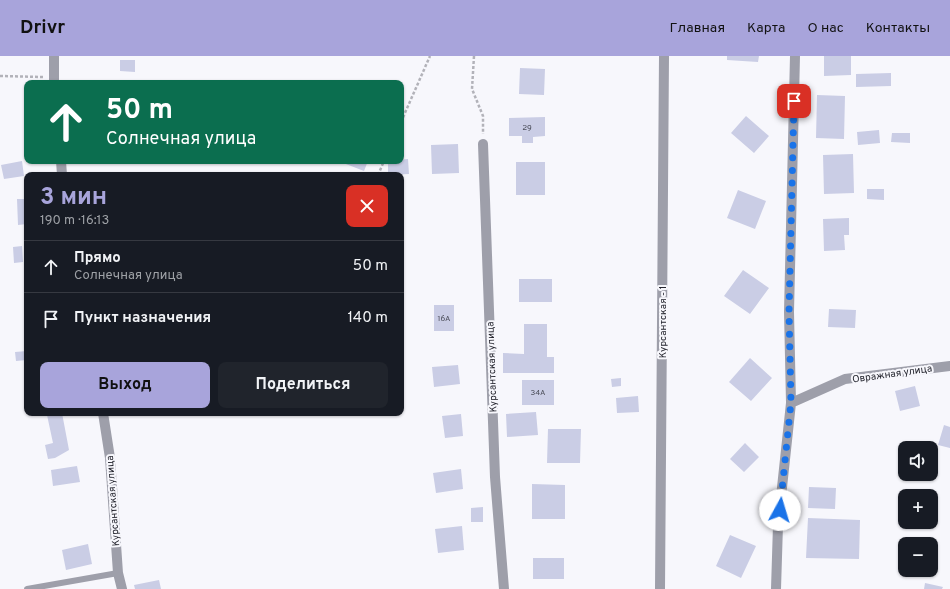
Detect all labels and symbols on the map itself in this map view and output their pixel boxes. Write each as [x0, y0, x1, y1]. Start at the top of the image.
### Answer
pin [777, 84, 811, 118]
house number: 29 [522, 123, 532, 133]
street label: Курсантская - 1 [657, 286, 670, 358]
house number: 16А [437, 314, 451, 324]
street label: Курсантская улица [484, 321, 501, 413]
street label: Овражная улица [851, 362, 933, 387]
house number: 34А [530, 388, 546, 398]
street label: Курсантская улица [104, 455, 123, 547]
position arrow [759, 489, 801, 531]

